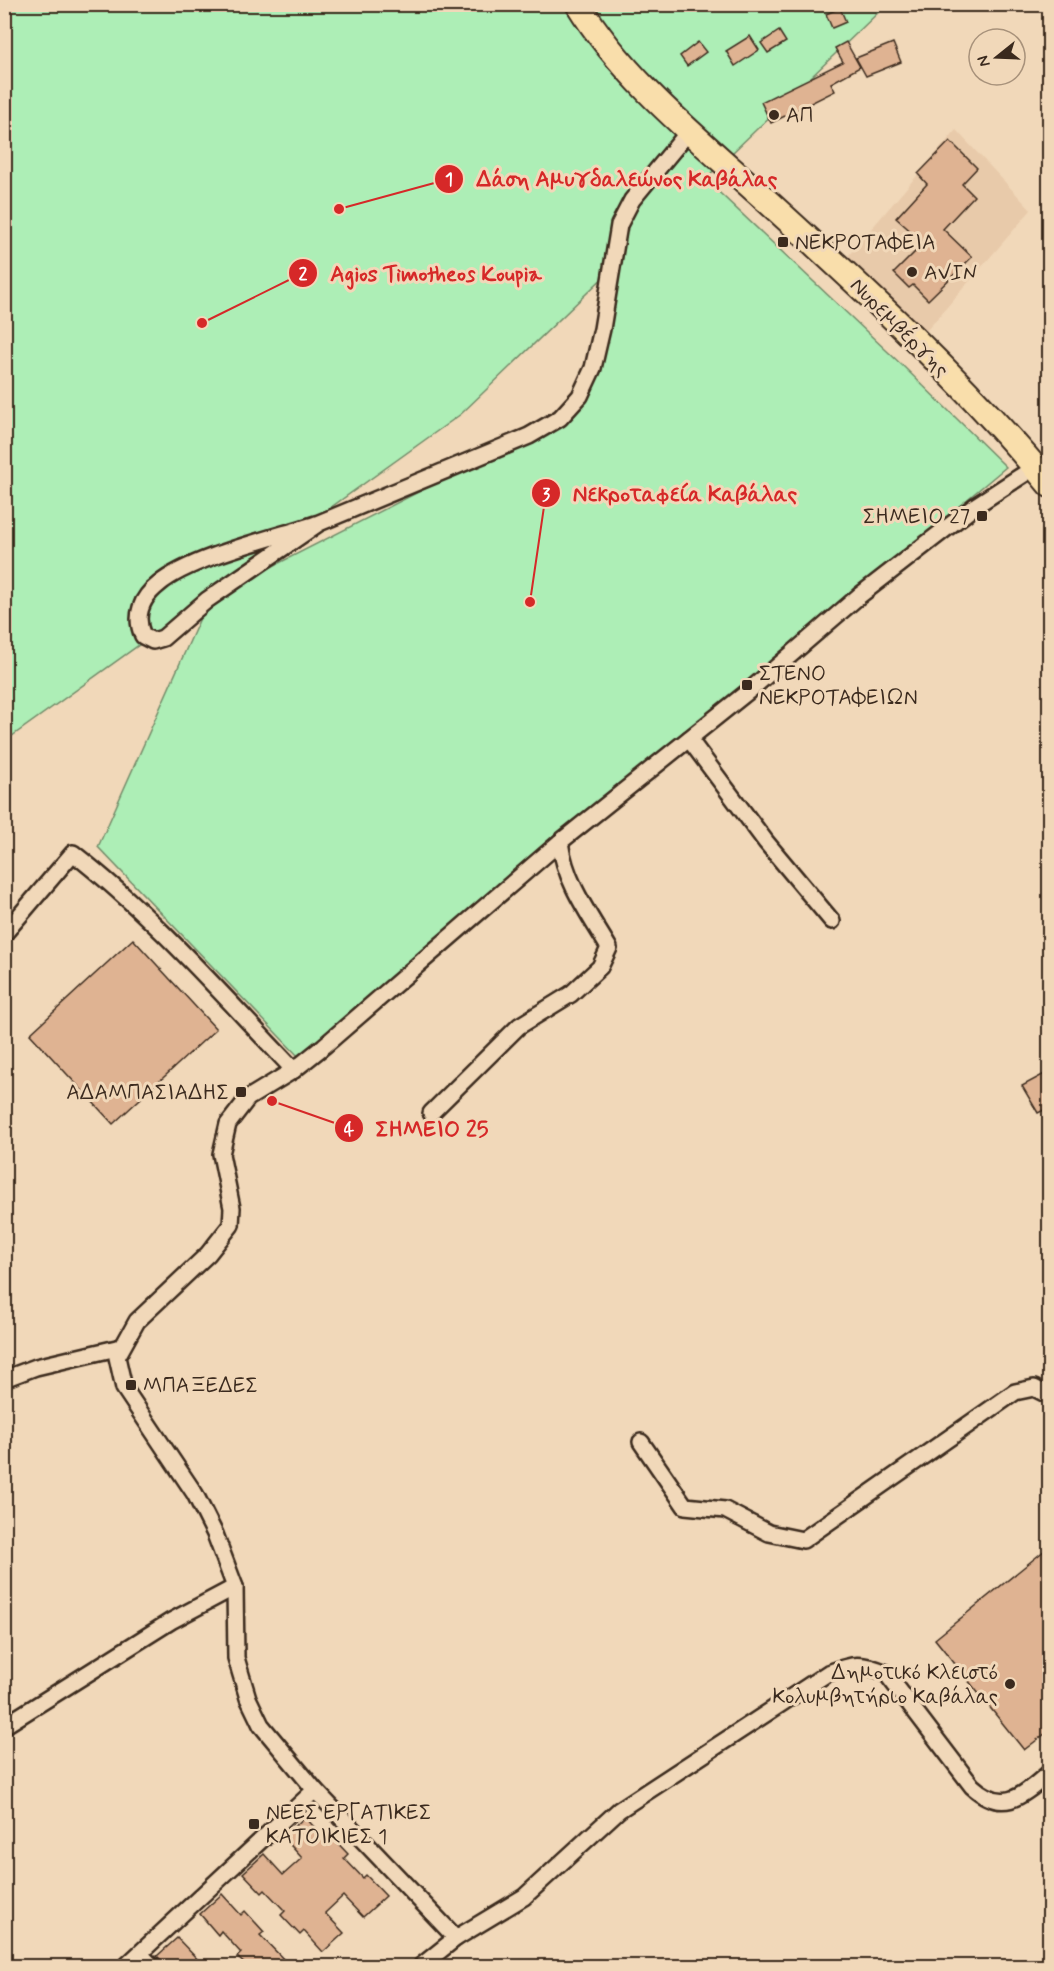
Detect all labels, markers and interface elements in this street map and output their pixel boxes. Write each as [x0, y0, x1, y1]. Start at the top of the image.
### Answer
north arrow [967, 27, 1027, 87]
text: N [973, 53, 996, 69]
place label: ΑΠ [786, 102, 813, 130]
marker: ΑΠ [767, 108, 781, 122]
callout: Δάση Αμυγδαλεώνος Καβάλας [434, 159, 789, 199]
text: Δάση Αμυγδαλεώνος Καβάλας [476, 166, 778, 194]
text: 1 [445, 168, 453, 192]
place label: ΝΕΚΡΟΤΑΦΕΙΑ [795, 229, 936, 257]
marker: ΝΕΚΡΟΤΑΦΕΙΑ [776, 235, 790, 249]
callout: Agios Timotheos Koupia [288, 253, 554, 293]
place label: AVIN [924, 259, 978, 287]
text: Agios Timotheos Koupia [330, 261, 543, 290]
text: 2 [299, 262, 308, 286]
marker: AVIN [905, 265, 919, 279]
street label: Νυρεμβέργης [844, 271, 956, 383]
callout: Νεκροταφεία Καβάλας [531, 473, 809, 513]
text: Νεκροταφεία Καβάλας [573, 481, 798, 509]
text: 3 [542, 483, 551, 507]
place label: ΣΗΜΕΙΟ 27 [863, 503, 970, 531]
marker: ΣΗΜΕΙΟ 27 [975, 509, 989, 523]
place label: ΣΤΕΝΟ ΝΕΚΡΟΤΑΦΕΙΩΝ [759, 660, 918, 712]
marker: ΣΤΕΝΟ ΝΕΚΡΟΤΑΦΕΙΩΝ [740, 678, 754, 692]
place label: ΑΔΑΜΠΑΣΙΑΔΗΣ [66, 1079, 229, 1107]
marker: ΑΔΑΜΠΑΣΙΑΔΗΣ [234, 1085, 248, 1099]
callout: ΣΗΜΕΙΟ 25 [334, 1108, 501, 1148]
text: ΣΗΜΕΙΟ 25 [376, 1116, 489, 1144]
text: 4 [344, 1118, 355, 1142]
place label: ΜΠΑΞΕΔΕΣ [143, 1372, 258, 1400]
marker: ΜΠΑΞΕΔΕΣ [124, 1378, 138, 1392]
place label: Δημοτικό Κλειστό Κολυμβητήριο Καβάλας [772, 1659, 998, 1711]
marker: Δημοτικό Κλειστό Κολυμβητήριο Καβάλας [1003, 1677, 1017, 1691]
place label: ΝΕΕΣ ΕΡΓΑΤΙΚΕΣ ΚΑΤΟΙΚΙΕΣ 1 [266, 1799, 432, 1851]
marker: ΝΕΕΣ ΕΡΓΑΤΙΚΕΣ ΚΑΤΟΙΚΙΕΣ 1 [247, 1817, 261, 1831]

